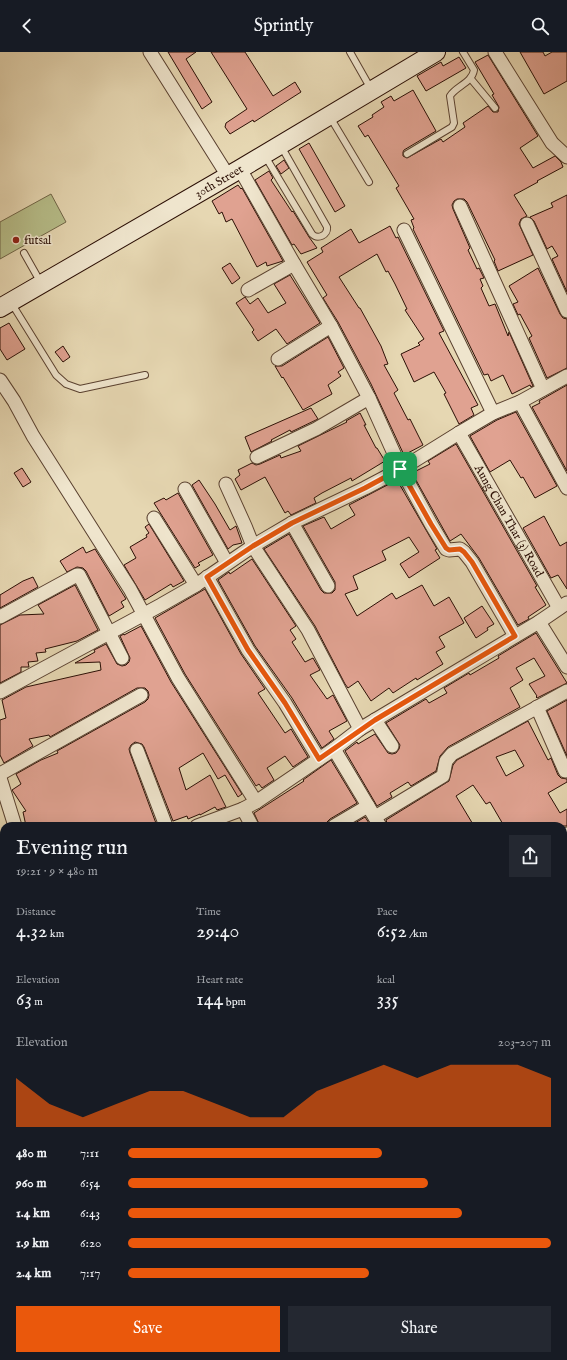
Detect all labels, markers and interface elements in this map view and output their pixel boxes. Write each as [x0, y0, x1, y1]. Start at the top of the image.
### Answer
icon: back [16, 15, 38, 37]
text: Sprintly [254, 15, 313, 38]
icon: search [529, 15, 551, 37]
street label: 30th Street [192, 161, 246, 201]
place label: futsal [24, 233, 52, 248]
marker: futsal [11, 235, 21, 245]
pin [383, 452, 417, 486]
icon: arrive [389, 458, 411, 480]
street label: Aung Chan Thar (3) Road [471, 461, 547, 580]
text: Evening run [16, 834, 128, 862]
button: share [509, 835, 551, 877]
text: 19:21 · 9 × 480 m [16, 863, 98, 880]
text: Distance [16, 905, 56, 919]
text: Time [196, 905, 221, 919]
text: Pace [377, 905, 397, 919]
text: 4.32 [16, 919, 47, 944]
text: 29:40 [196, 919, 239, 944]
text: 6:52 [377, 919, 407, 944]
text: km [47, 927, 64, 941]
text: /km [407, 927, 427, 941]
text: Elevation [16, 973, 60, 987]
text: Heart rate [196, 973, 243, 987]
text: kcal [377, 973, 395, 987]
text: 63 [16, 987, 32, 1012]
text: 144 [196, 987, 223, 1012]
text: 335 [377, 987, 399, 1012]
text: m [32, 995, 43, 1009]
text: bpm [223, 995, 246, 1009]
text: Elevation [16, 1034, 68, 1051]
text: 203–207 m [498, 1034, 551, 1051]
text: 480 m [16, 1145, 47, 1162]
text: 7:11 [80, 1145, 99, 1162]
text: 960 m [16, 1175, 46, 1192]
text: 6:54 [80, 1175, 100, 1192]
text: 1.4 km [16, 1205, 50, 1222]
text: 6:43 [80, 1205, 100, 1222]
text: 1.9 km [16, 1235, 49, 1252]
text: 6:20 [80, 1235, 101, 1252]
text: 2.4 km [16, 1265, 51, 1282]
text: 7:17 [80, 1265, 100, 1282]
button: Save [16, 1306, 280, 1352]
button: Share [288, 1306, 551, 1352]

